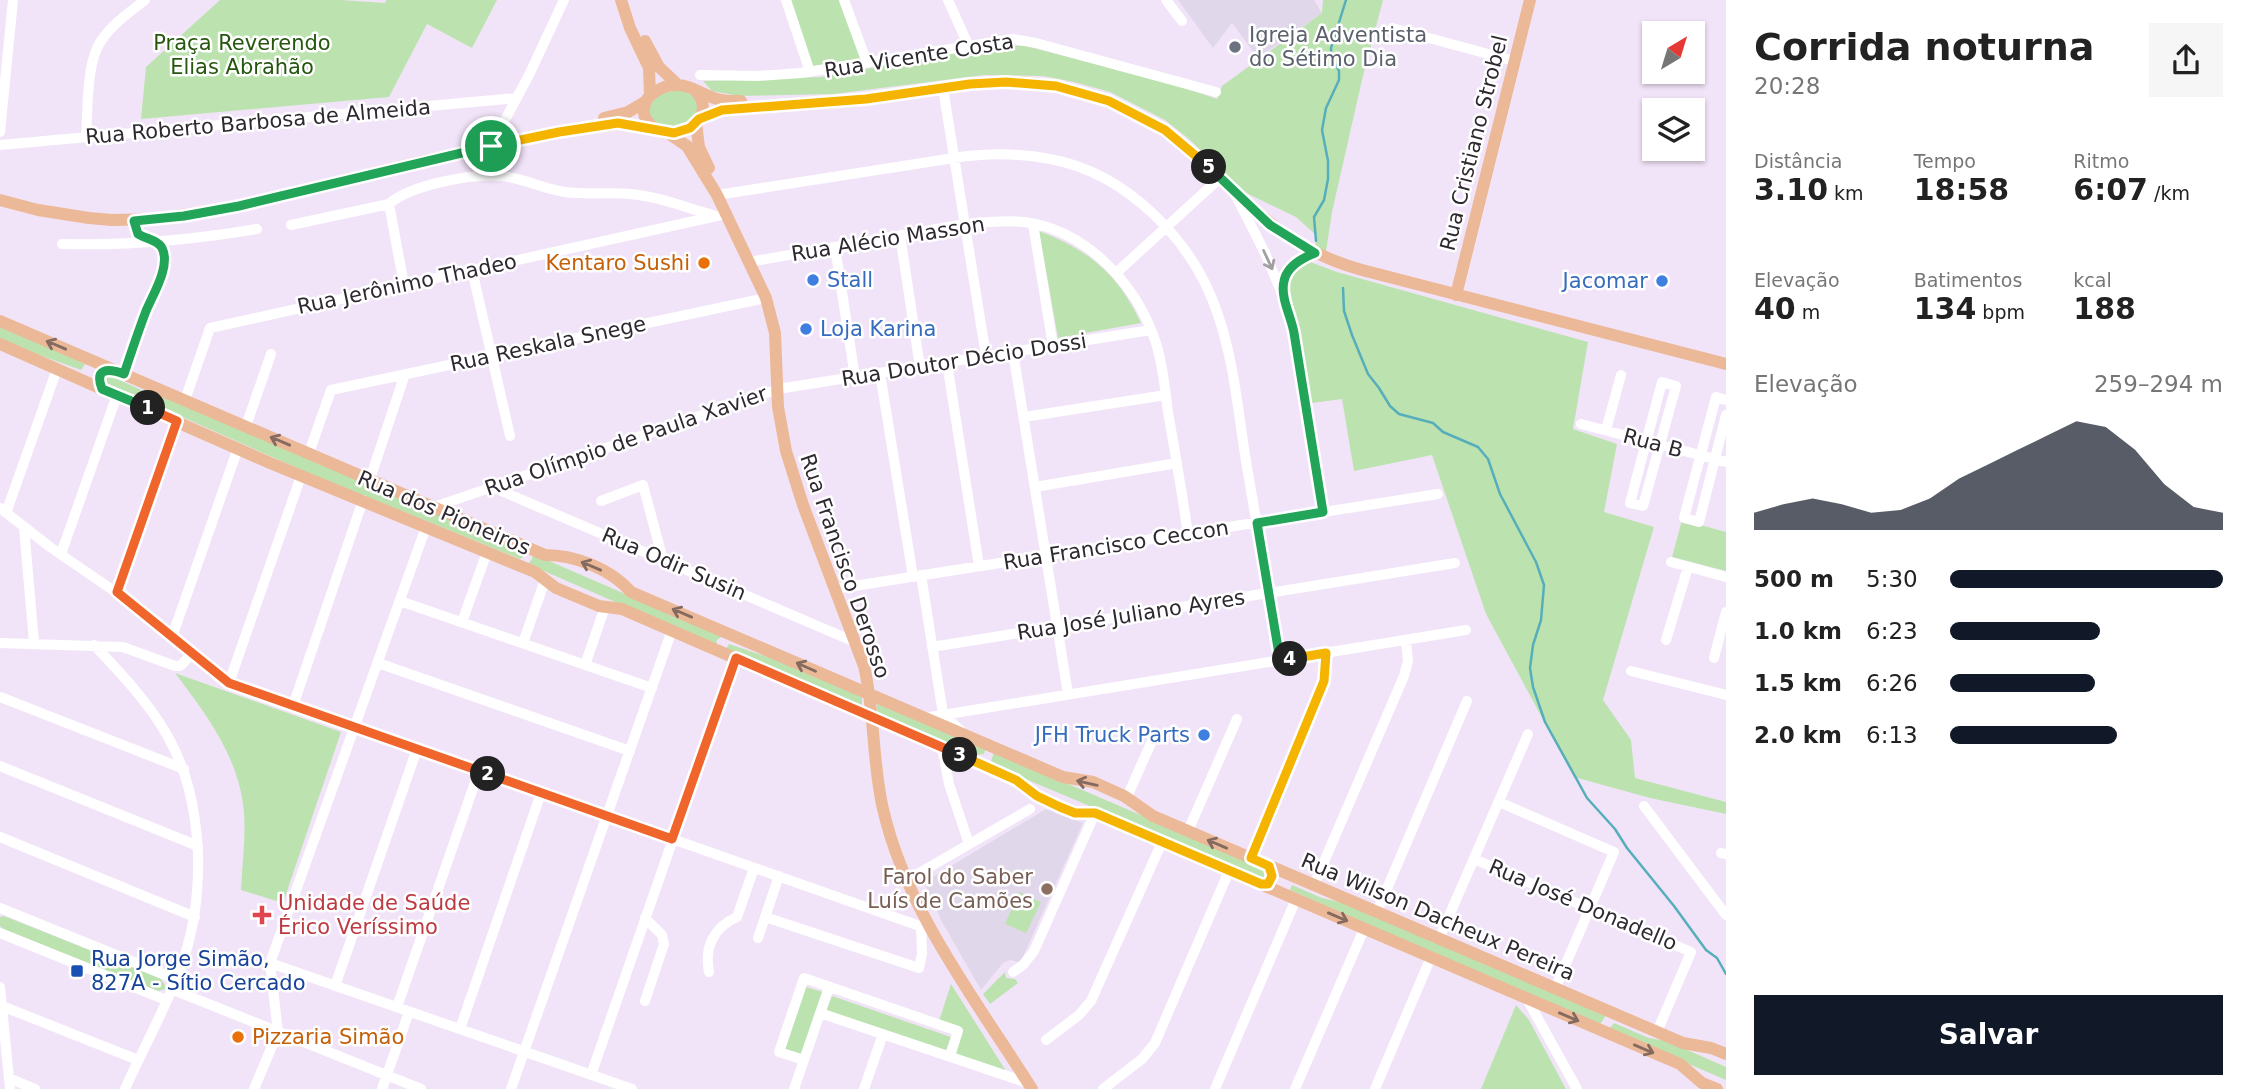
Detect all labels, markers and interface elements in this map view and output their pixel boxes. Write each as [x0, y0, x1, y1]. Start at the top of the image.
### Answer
north arrow [1642, 21, 1704, 84]
map controls [1642, 21, 1705, 161]
place label: Igreja Adventista do Sétimo Dia [1249, 23, 1427, 71]
button: share [2149, 23, 2223, 97]
text: Corrida noturna [1754, 25, 2094, 69]
street label: Rua Vicente Costa [823, 29, 1015, 83]
park label: Praça Reverendo Elias Abrahão [153, 31, 331, 79]
street label: Rua Cristiano Strobel [1436, 33, 1512, 253]
marker: Igreja Adventista do Sétimo Dia [1227, 39, 1243, 55]
text: 20:28 [1754, 73, 1820, 99]
street label: Rua Roberto Barbosa de Almeida [84, 95, 432, 149]
button: layers [1642, 98, 1705, 161]
pin [461, 116, 521, 176]
icon: arrive [472, 127, 510, 165]
pin: 5 [1192, 150, 1226, 184]
text: Distância [1754, 150, 1842, 172]
text: Tempo [1914, 150, 1976, 172]
text: Ritmo [2073, 150, 2129, 172]
text: 5 [1202, 155, 1215, 177]
text: 3.10 [1754, 172, 1828, 207]
text: 18:58 [1914, 172, 2009, 207]
text: 6:07 [2073, 172, 2148, 207]
text: km [1828, 182, 1864, 204]
text: /km [2148, 182, 2190, 204]
street label: Rua Alécio Masson [790, 212, 986, 266]
street label: Rua Jerônimo Thadeo [295, 249, 519, 319]
one-way arrow [1262, 249, 1276, 270]
place label: Kentaro Sushi [546, 251, 690, 275]
marker: Kentaro Sushi [696, 255, 712, 271]
place label: Stall [827, 268, 873, 292]
place label: Jacomar [1561, 269, 1648, 293]
text: Elevação [1754, 269, 1840, 291]
text: Batimentos [1914, 269, 2022, 291]
text: kcal [2073, 269, 2112, 291]
marker: Stall [805, 272, 821, 288]
marker: Jacomar [1654, 273, 1670, 289]
text: 40 [1754, 291, 1796, 326]
text: 134 [1914, 291, 1976, 326]
text: 188 [2073, 291, 2136, 326]
text: m [1796, 301, 1820, 323]
text: bpm [1976, 301, 2025, 323]
street label: Rua Reskala Snege [448, 311, 648, 377]
place label: Loja Karina [820, 317, 936, 341]
marker: Loja Karina [798, 321, 814, 337]
street label: Rua Doutor Décio Dossi [840, 329, 1088, 391]
one-way arrow [46, 338, 67, 351]
text: Elevação [1754, 371, 1858, 397]
text: 259–294 m [2094, 371, 2223, 397]
street label: Rua Olímpio de Paula Xavier [482, 381, 771, 501]
pin: 1 [130, 390, 166, 426]
text: 1 [141, 396, 154, 418]
street label: Rua B [1620, 424, 1686, 462]
one-way arrow [269, 434, 291, 447]
street label: Rua Francisco Derosso [795, 450, 895, 682]
street label: Rua dos Pioneiros [354, 466, 534, 560]
street label: Rua Francisco Ceccon [1001, 515, 1231, 575]
street label: Rua Odir Susin [598, 523, 750, 605]
one-way arrow [581, 559, 603, 572]
text: 500 m [1754, 566, 1834, 592]
text: 5:30 [1866, 566, 1918, 592]
street label: Rua José Juliano Ayres [1015, 585, 1247, 645]
one-way arrow [671, 606, 693, 619]
text: 1.0 km [1754, 618, 1842, 644]
text: 6:23 [1866, 618, 1918, 644]
pin: 4 [1272, 642, 1308, 676]
text: 4 [1283, 647, 1296, 669]
one-way arrow [796, 660, 818, 673]
text: 1.5 km [1754, 670, 1842, 696]
text: 6:26 [1866, 670, 1918, 696]
text: 2.0 km [1754, 722, 1842, 748]
text: 6:13 [1866, 722, 1918, 748]
place label: JFH Truck Parts [1033, 723, 1190, 747]
marker: JFH Truck Parts [1196, 727, 1212, 743]
pin: 3 [942, 738, 978, 772]
text: 3 [953, 743, 966, 765]
pin: 2 [470, 756, 505, 792]
text: 2 [481, 762, 494, 784]
one-way arrow [1076, 775, 1099, 789]
one-way arrow [1207, 836, 1228, 849]
street label: Rua Wilson Dacheux Pereira [1298, 848, 1578, 986]
street label: Rua José Donadello [1485, 854, 1681, 956]
place label: Farol do Saber Luís de Camões [867, 865, 1033, 913]
marker: Farol do Saber Luís de Camões [1039, 881, 1055, 897]
place label: Unidade de Saúde Érico Veríssimo [278, 891, 470, 939]
marker: Unidade de Saúde Érico Veríssimo [252, 905, 272, 925]
one-way arrow [1326, 911, 1348, 924]
place label: Rua Jorge Simão, 827A - Sítio Cercado [91, 947, 305, 995]
marker: Rua Jorge Simão, 827A - Sítio Cercado [69, 963, 85, 979]
button: Salvar [1754, 995, 2223, 1075]
one-way arrow [1558, 1011, 1579, 1024]
place label: Pizzaria Simão [252, 1025, 404, 1049]
marker: Pizzaria Simão [230, 1029, 246, 1045]
one-way arrow [1633, 1043, 1655, 1056]

